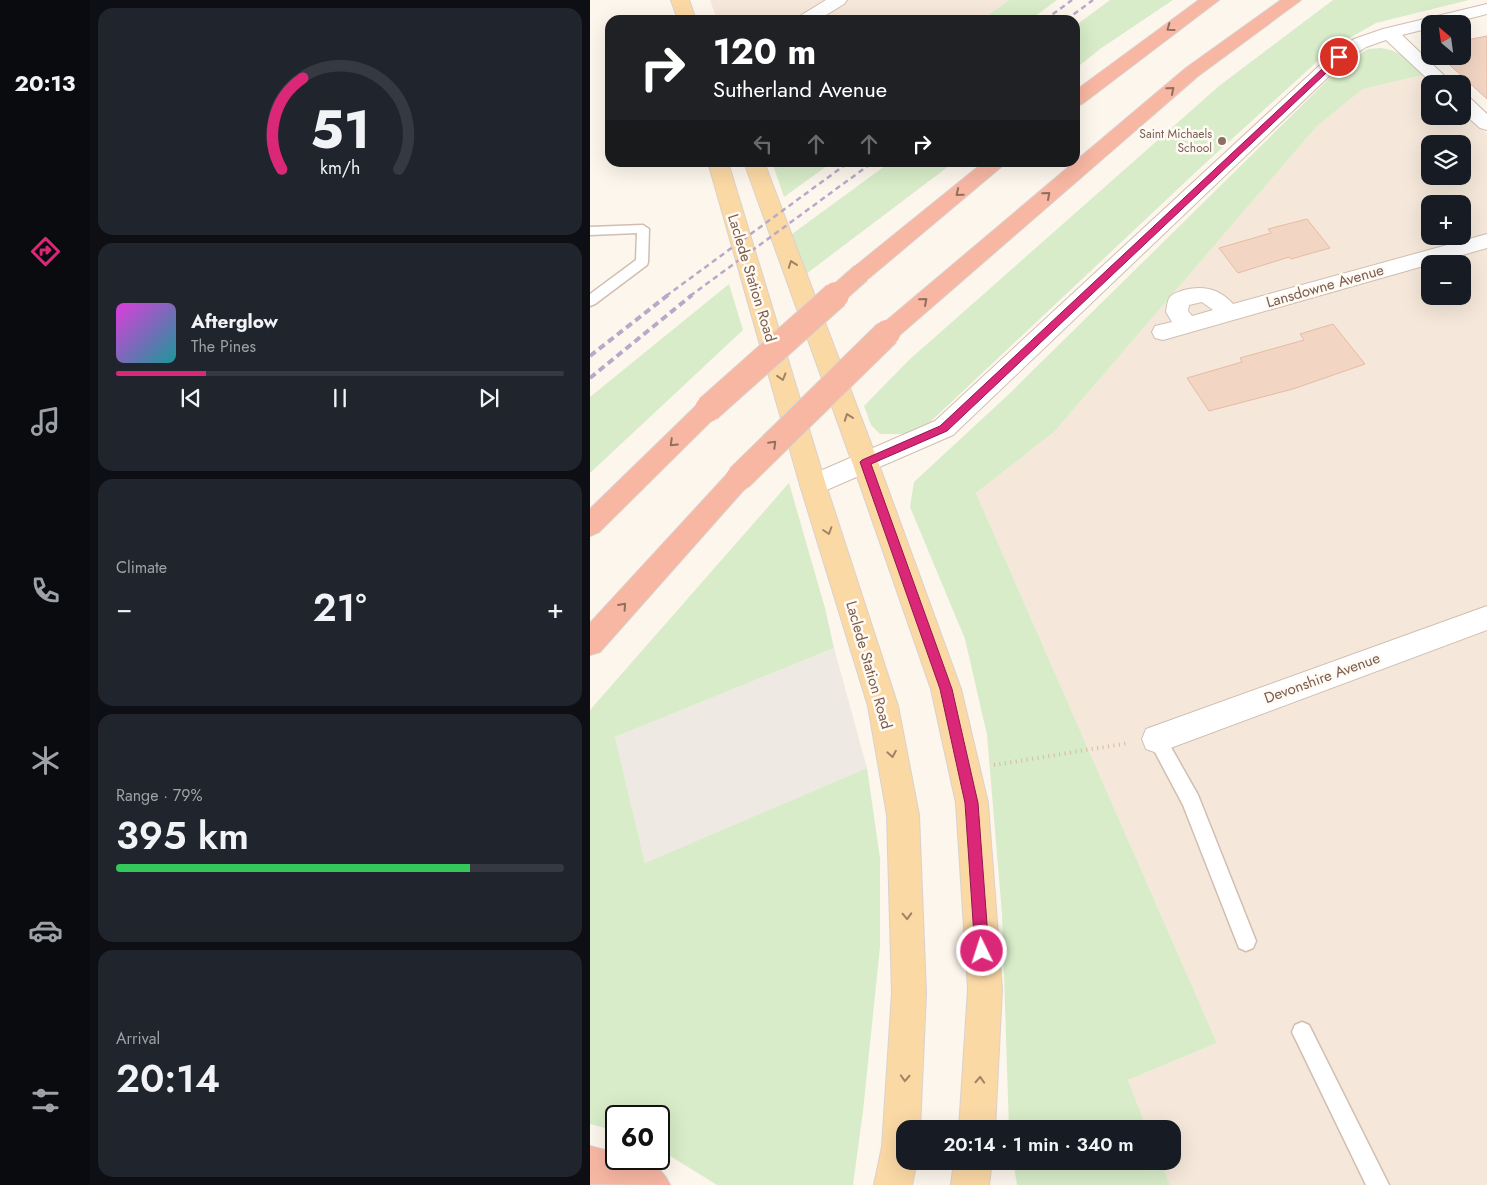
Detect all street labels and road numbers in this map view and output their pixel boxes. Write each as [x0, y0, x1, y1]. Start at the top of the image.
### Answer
street label: Laclede Station Road [722, 211, 782, 345]
street label: Lansdowne Avenue [1264, 259, 1387, 313]
street label: Laclede Station Road [840, 598, 898, 732]
street label: Devonshire Avenue [1261, 647, 1383, 709]

